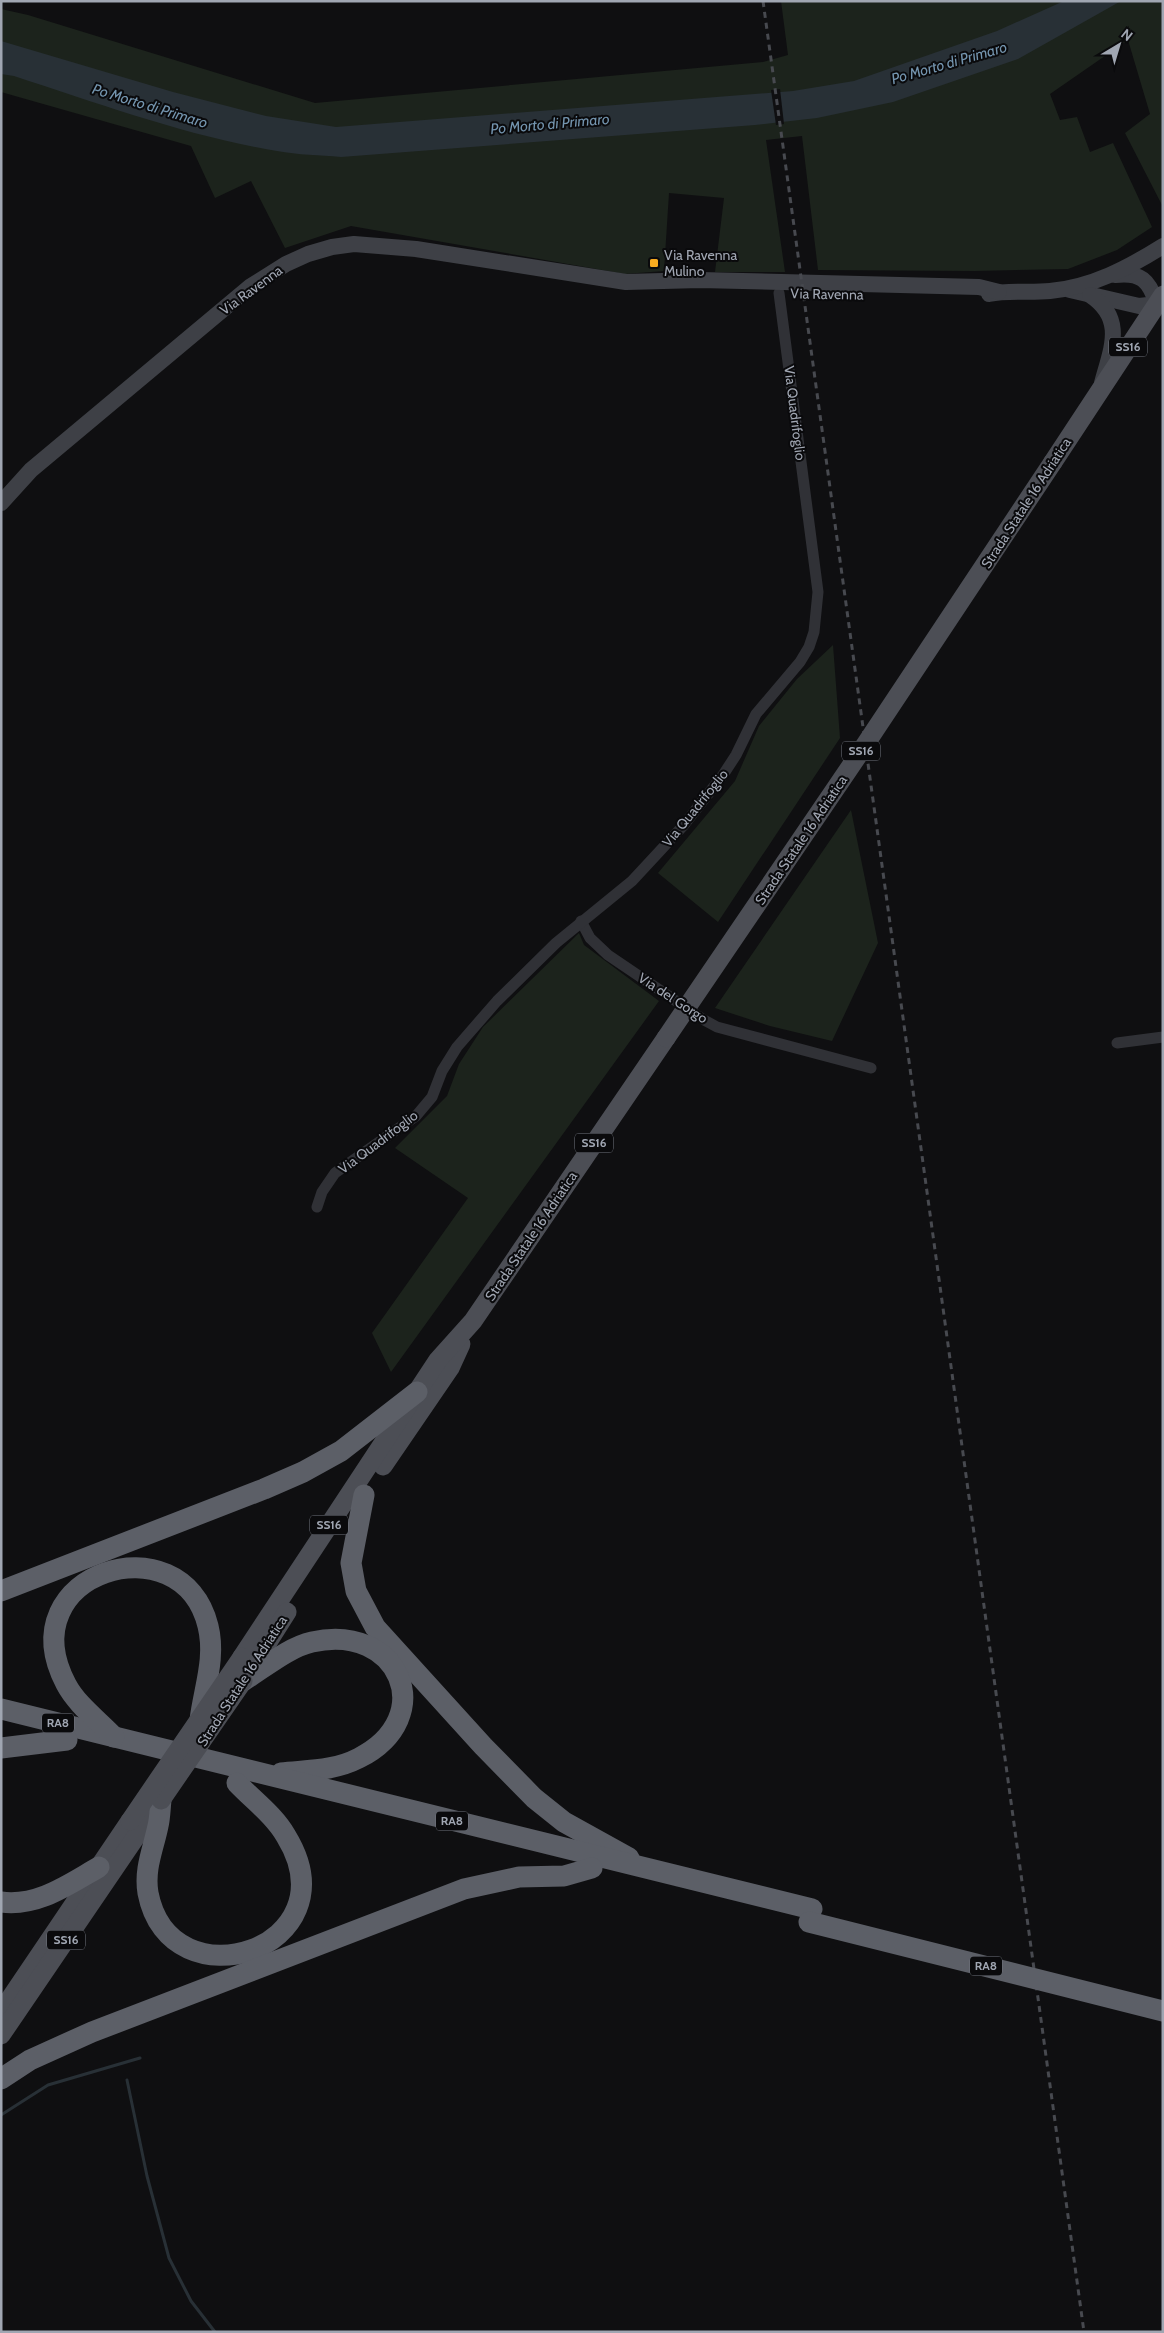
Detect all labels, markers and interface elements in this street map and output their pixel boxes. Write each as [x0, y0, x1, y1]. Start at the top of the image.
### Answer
north arrow [1094, 20, 1144, 70]
text: N [1118, 25, 1136, 45]
water label: Po Morto di Primaro [889, 38, 1009, 88]
water label: Po Morto di Primaro [90, 80, 210, 132]
water label: Po Morto di Primaro [490, 110, 611, 138]
place label: Via Ravenna Mulino [664, 246, 737, 280]
marker: Via Ravenna Mulino [648, 257, 660, 269]
street label: Via Ravenna [216, 261, 286, 319]
street label: Via Ravenna [790, 284, 864, 304]
road number: SS16 [1109, 338, 1147, 357]
street label: Via Quadrifoglio [780, 365, 810, 462]
street label: Strada Statale 16 Adriatica [977, 434, 1075, 572]
road number: SS16 [842, 741, 880, 760]
street label: Via Quadrifoglio [658, 765, 732, 851]
street label: Strada Statale 16 Adriatica [751, 772, 851, 908]
street label: Via del Gorgo [635, 969, 711, 1027]
street label: Via Quadrifoglio [335, 1106, 422, 1178]
road number: SS16 [575, 1134, 613, 1152]
street label: Strada Statale 16 Adriatica [481, 1168, 581, 1304]
road number: SS16 [310, 1516, 348, 1534]
street label: Strada Statale 16 Adriatica [193, 1612, 291, 1750]
road number: RA8 [42, 1714, 74, 1732]
road number: RA8 [436, 1812, 468, 1830]
road number: SS16 [47, 1930, 85, 1950]
road number: RA8 [970, 1956, 1002, 1975]

